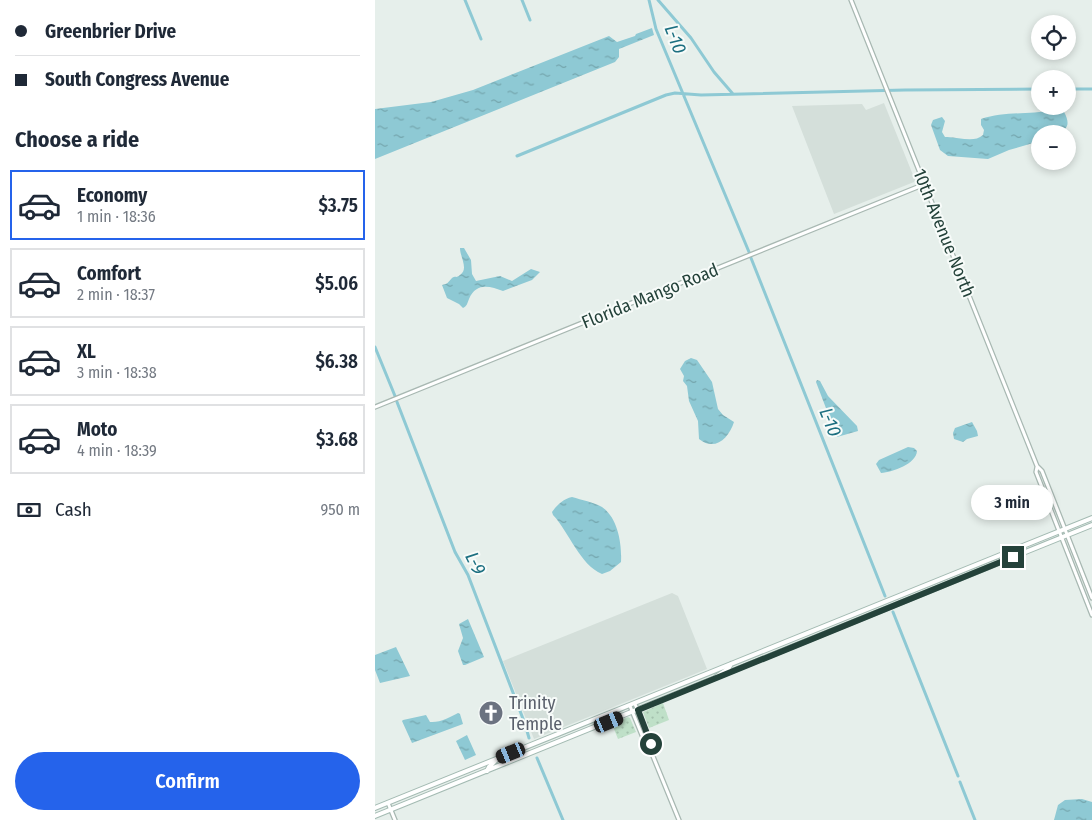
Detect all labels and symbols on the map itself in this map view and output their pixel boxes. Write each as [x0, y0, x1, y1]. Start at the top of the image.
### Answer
water label: L-10 [660, 21, 692, 57]
street label: 10th Avenue North [908, 166, 980, 300]
street label: Florida Mango Road [578, 259, 722, 333]
water label: L-10 [814, 404, 847, 440]
callout: 3 min [972, 484, 1054, 520]
route end [1002, 546, 1024, 568]
water label: L-9 [460, 548, 491, 578]
place label: Trinity Temple [509, 692, 562, 735]
church icon: Trinity Temple [478, 700, 504, 726]
car [592, 709, 625, 735]
route start [640, 733, 662, 755]
car [494, 740, 527, 766]

